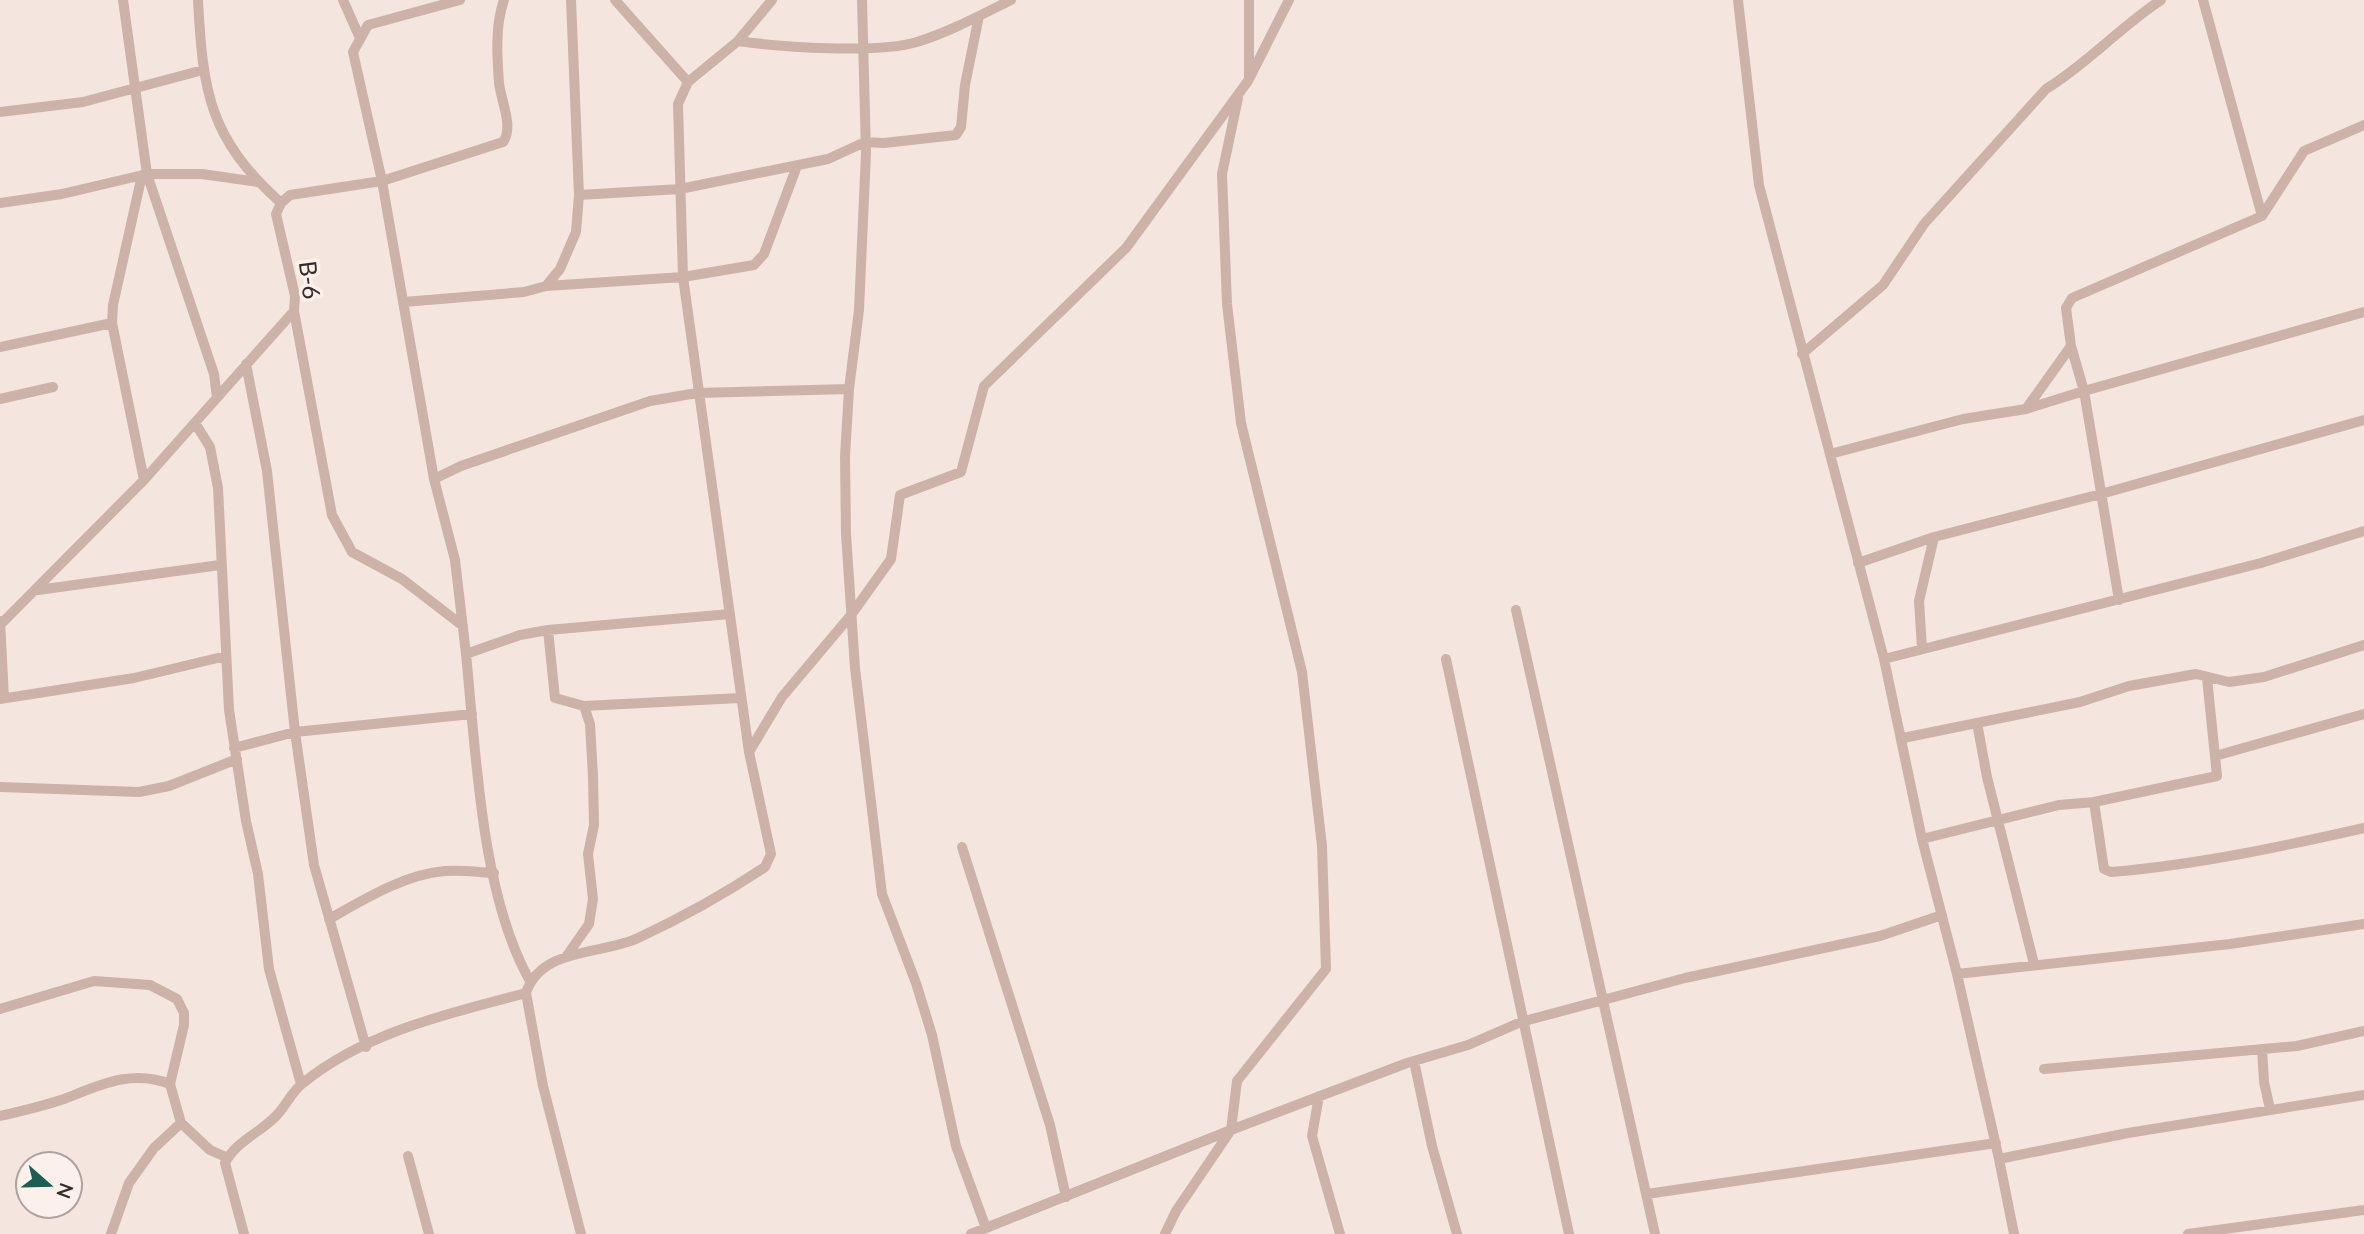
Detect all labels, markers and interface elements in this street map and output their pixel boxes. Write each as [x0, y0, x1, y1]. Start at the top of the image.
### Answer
street label: B-6 [294, 259, 327, 301]
north arrow [14, 1150, 84, 1220]
text: N [52, 1180, 79, 1202]

